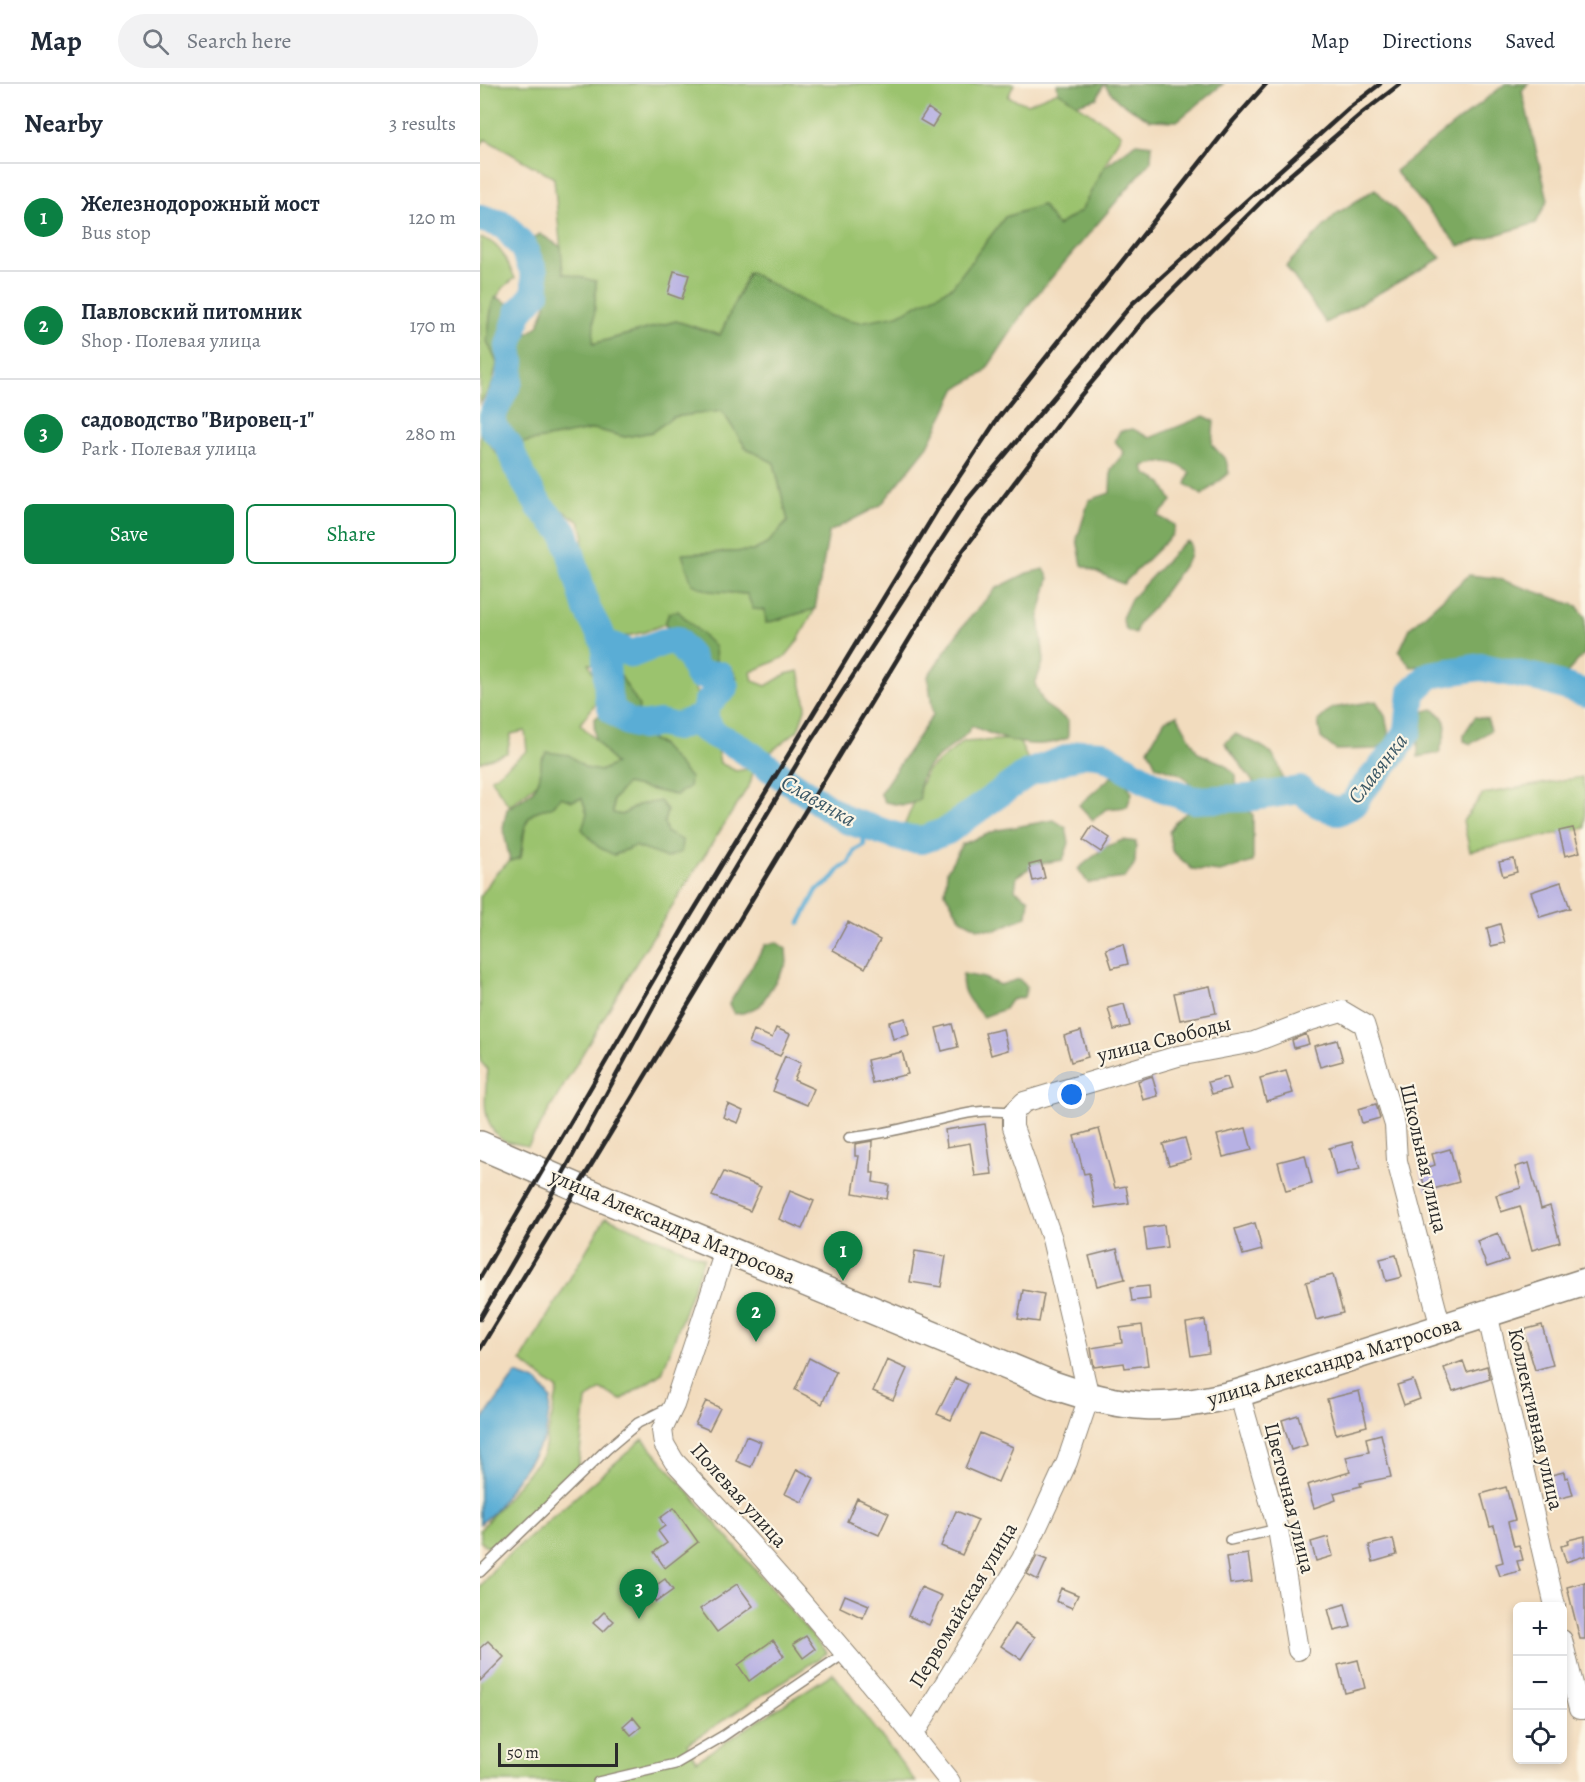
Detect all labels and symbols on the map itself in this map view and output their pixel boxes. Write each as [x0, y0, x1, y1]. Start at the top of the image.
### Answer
water label: Славянка [1341, 727, 1415, 810]
water label: Славянка [776, 767, 861, 834]
street label: улица Свободы [1093, 1009, 1234, 1069]
your location [1057, 1080, 1086, 1109]
street label: Школьная улица [1393, 1080, 1455, 1236]
street label: улица Александра Матросова [545, 1161, 800, 1291]
pin: 1 [824, 1232, 862, 1281]
pin: 2 [736, 1292, 776, 1342]
street label: улица Александра Матросова [1203, 1309, 1465, 1413]
street label: Коллективная улица [1501, 1325, 1571, 1513]
street label: Цветочная улица [1258, 1420, 1322, 1577]
street label: Полевая улица [684, 1436, 794, 1554]
street label: Первомайская улица [902, 1517, 1024, 1693]
pin: 3 [620, 1570, 658, 1619]
scale bar [498, 1740, 618, 1768]

